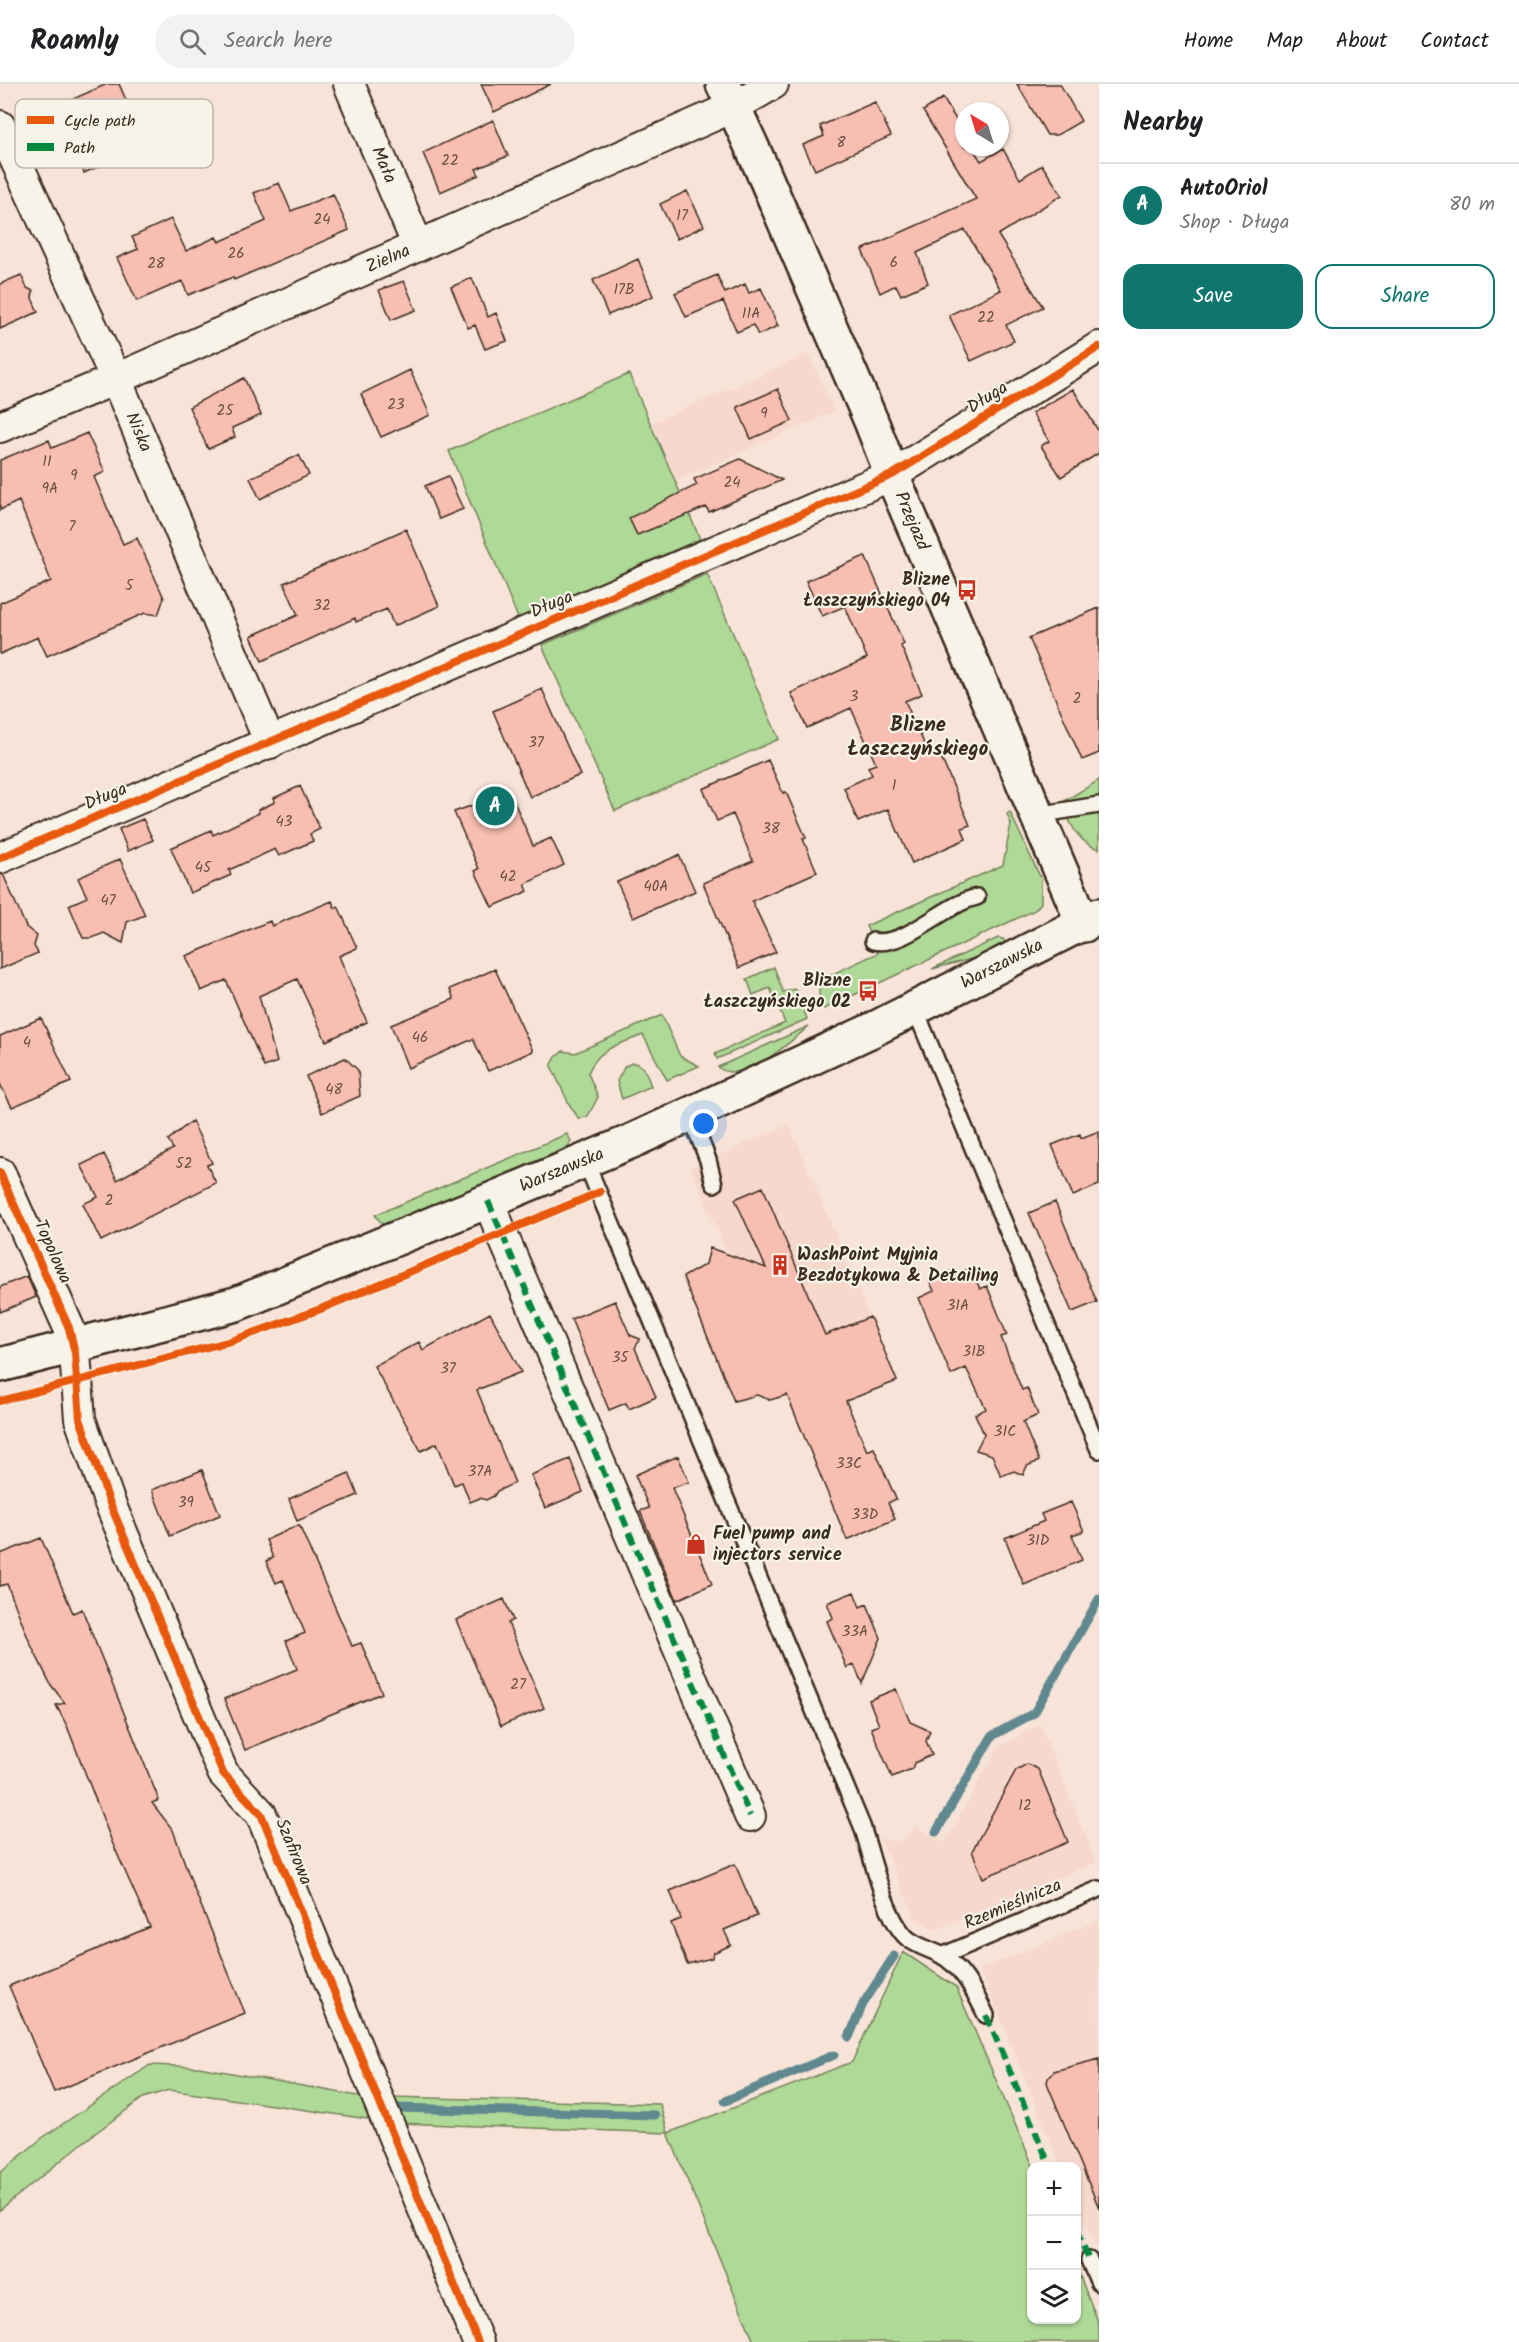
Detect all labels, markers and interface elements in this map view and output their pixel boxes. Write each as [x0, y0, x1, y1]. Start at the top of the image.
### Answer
search box [155, 14, 575, 68]
text: Roamly [30, 19, 119, 64]
text: Search here [224, 24, 332, 59]
icon: search [176, 25, 209, 58]
text: Home [1184, 25, 1233, 58]
text: Map [1266, 25, 1303, 58]
text: About [1336, 25, 1387, 58]
text: Contact [1420, 25, 1489, 58]
legend [15, 99, 213, 168]
north arrow [955, 102, 1009, 156]
text: Nearby [1123, 102, 1203, 144]
text: Cycle path [64, 109, 136, 134]
house number: 8 [836, 131, 846, 155]
text: Path [64, 136, 95, 161]
street label: Mała [363, 142, 404, 188]
house number: 22 [441, 149, 459, 173]
text: AutoOriol [1180, 172, 1268, 207]
text: A [1136, 189, 1149, 221]
text: 80 m [1449, 189, 1495, 221]
house number: 17 [676, 204, 689, 228]
text: Shop · Długa [1180, 207, 1289, 239]
house number: 24 [314, 208, 330, 232]
street label: Zielna [361, 236, 415, 282]
house number: 26 [227, 242, 245, 266]
house number: 6 [890, 251, 898, 275]
house number: 28 [147, 252, 166, 276]
button: Save [1123, 264, 1303, 329]
button: Share [1315, 264, 1495, 329]
house number: 17B [613, 278, 635, 302]
house number: 11A [742, 302, 760, 326]
house number: 22 [977, 306, 995, 330]
street label: Długa [962, 374, 1014, 422]
house number: 23 [387, 393, 405, 417]
house number: 25 [217, 399, 234, 423]
house number: 9 [760, 402, 768, 426]
street label: Niska [117, 408, 160, 457]
house number: 11 [42, 450, 52, 474]
house number: 9 [70, 464, 78, 488]
house number: 24 [724, 471, 740, 495]
house number: 9A [42, 477, 58, 501]
street label: Przejazd [886, 487, 937, 556]
house number: 7 [69, 515, 77, 539]
place label: Blizne Łaszczyńskiego 04 [804, 566, 950, 616]
house number: 5 [125, 574, 134, 598]
bus stop icon: Blizne Łaszczyńskiego 04 [955, 578, 979, 602]
street label: Długa [526, 583, 578, 627]
house number: 32 [313, 594, 331, 618]
house number: 3 [850, 685, 859, 709]
house number: 2 [1073, 687, 1081, 711]
district label: Blizne Łaszczyńskiego [848, 709, 989, 766]
house number: 37 [528, 731, 545, 755]
house number: 1 [892, 774, 897, 798]
street label: Długa [80, 775, 132, 819]
pin: A [476, 784, 514, 828]
house number: 43 [276, 810, 293, 834]
house number: 38 [762, 817, 781, 841]
house number: 45 [195, 856, 212, 880]
house number: 42 [500, 865, 516, 889]
house number: 40A [644, 875, 668, 899]
house number: 47 [100, 889, 117, 913]
street label: Warszawska [956, 931, 1048, 997]
place label: Blizne Łaszczyńskiego 02 [704, 967, 851, 1017]
bus stop icon: Blizne Łaszczyńskiego 02 [856, 979, 880, 1003]
house number: 46 [412, 1026, 428, 1050]
house number: 4 [23, 1031, 31, 1055]
house number: 48 [325, 1078, 344, 1102]
your location [689, 1109, 718, 1138]
street label: Warszawska [515, 1140, 609, 1201]
house number: 52 [176, 1152, 192, 1176]
house number: 2 [105, 1189, 113, 1213]
street label: Topolowa [25, 1215, 79, 1289]
place label: WashPoint Myjnia Bezdotykowa & Detailing [797, 1241, 999, 1291]
building icon: WashPoint Myjnia Bezdotykowa & Detailing [768, 1253, 792, 1277]
house number: 31A [947, 1294, 969, 1318]
house number: 31B [963, 1340, 985, 1364]
house number: 35 [612, 1346, 629, 1370]
house number: 37 [440, 1357, 457, 1381]
house number: 31C [994, 1420, 1016, 1444]
house number: 33C [836, 1452, 862, 1476]
house number: 37A [468, 1460, 492, 1484]
house number: 39 [178, 1491, 195, 1515]
house number: 33D [852, 1503, 879, 1527]
place label: Fuel pump and injectors service [713, 1520, 842, 1570]
house number: 31D [1027, 1529, 1050, 1553]
shop icon: Fuel pump and injectors service [684, 1532, 708, 1556]
house number: 33A [842, 1620, 868, 1644]
house number: 27 [510, 1673, 527, 1697]
house number: 12 [1018, 1794, 1032, 1818]
street label: Szafirowa [266, 1814, 320, 1890]
street label: Rzemieślnicza [960, 1871, 1066, 1939]
map controls [1027, 2162, 1081, 2324]
button: + [1027, 2162, 1081, 2216]
button: − [1027, 2216, 1081, 2270]
button: layers [1027, 2270, 1081, 2324]

